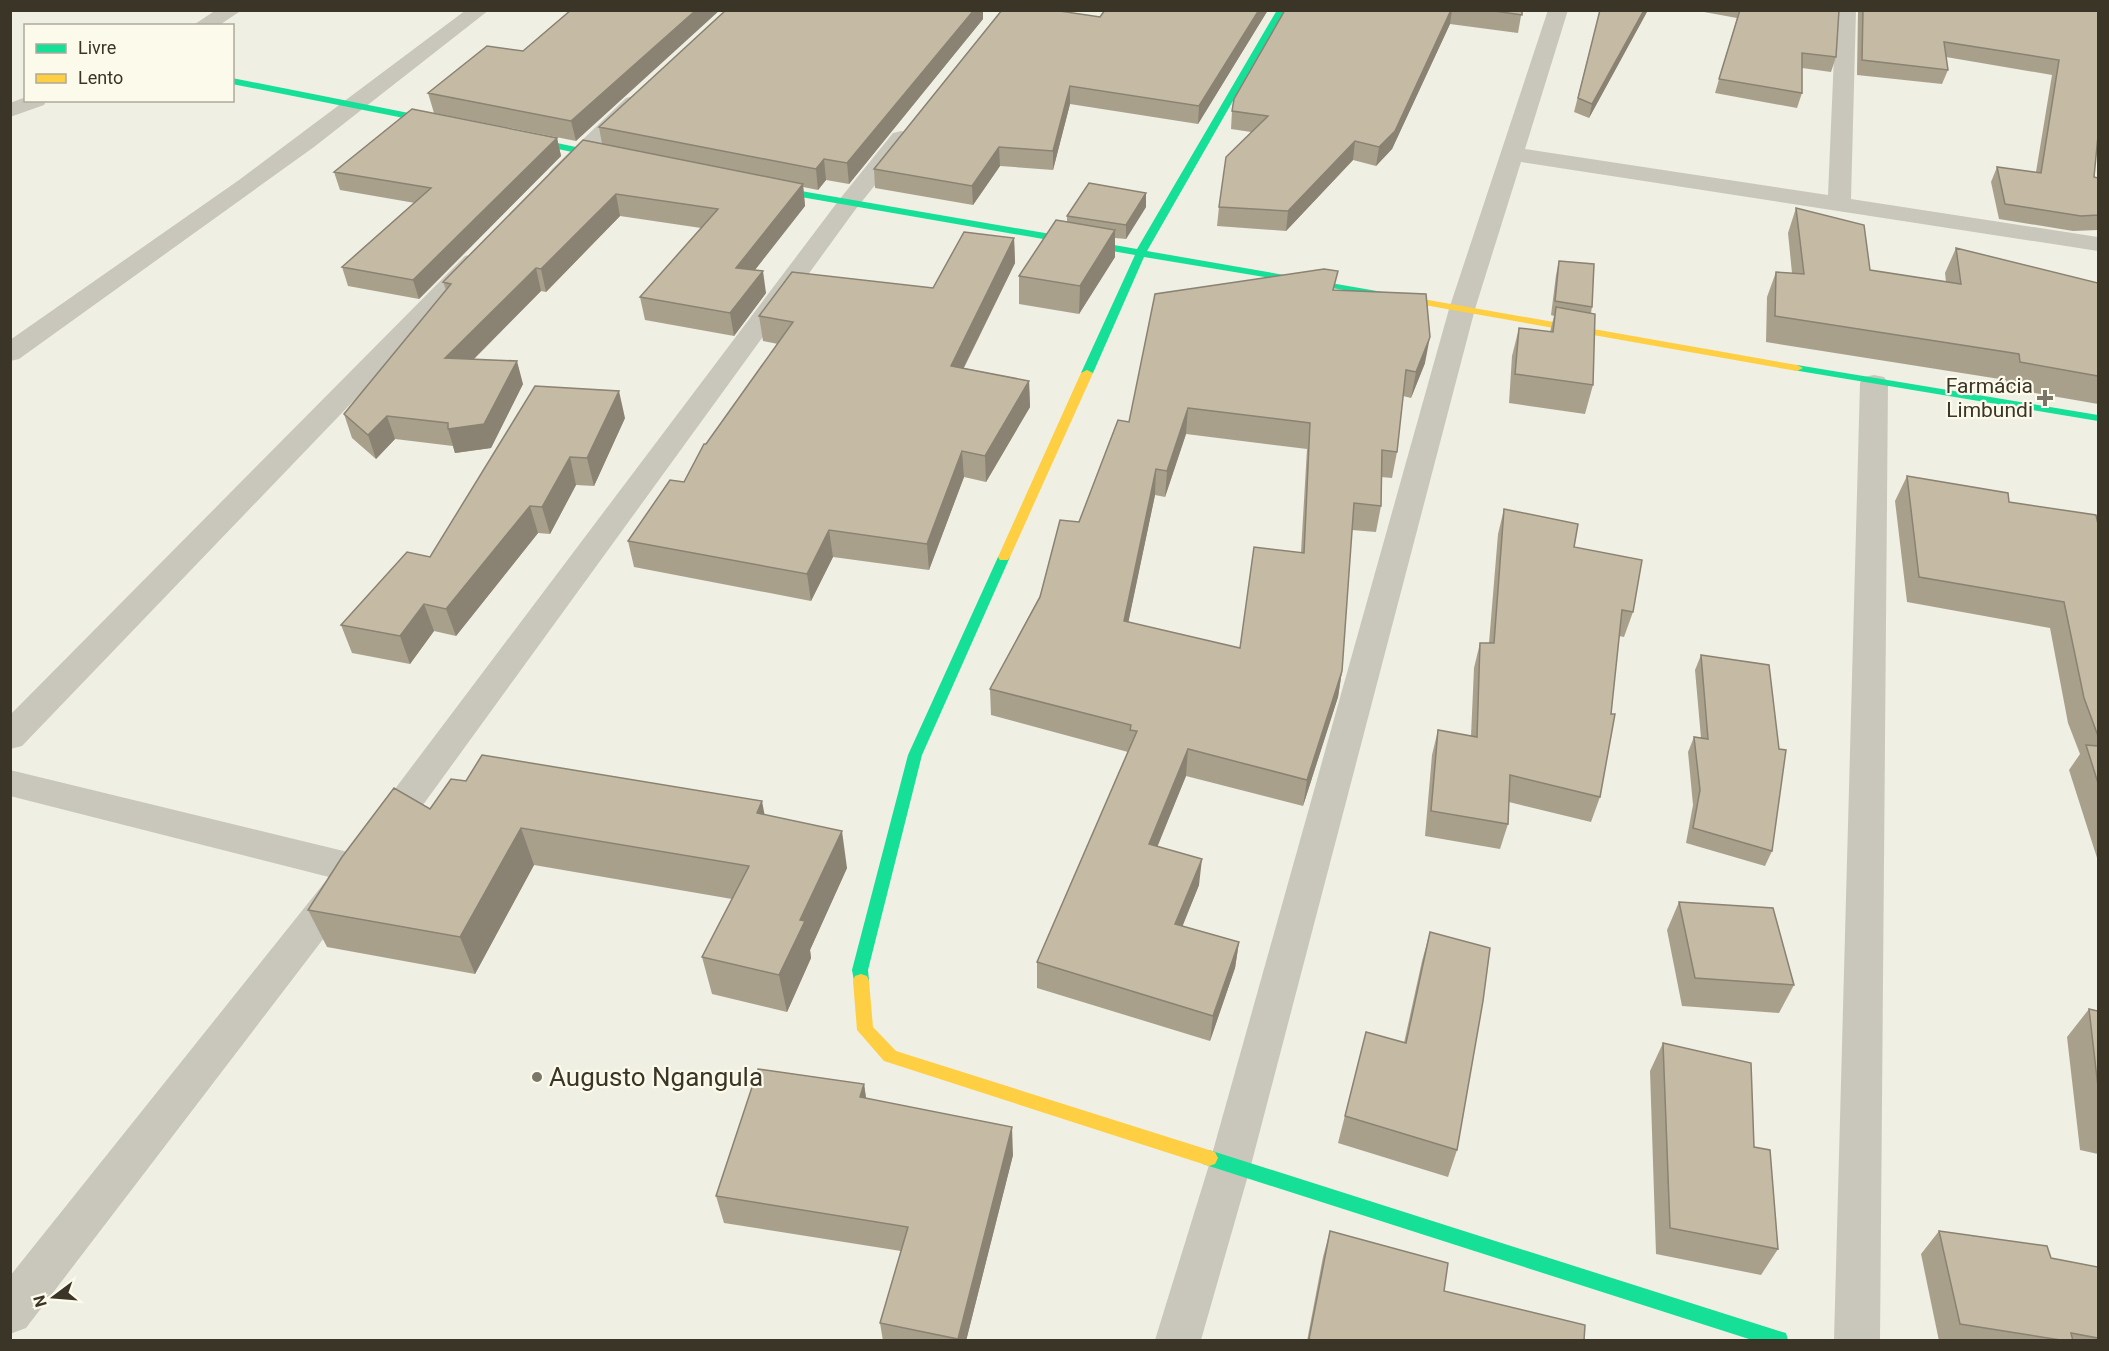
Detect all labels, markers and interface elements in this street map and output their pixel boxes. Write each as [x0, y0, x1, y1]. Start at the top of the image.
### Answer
legend [24, 24, 234, 102]
text: Livre [78, 37, 116, 58]
text: Lento [78, 67, 123, 88]
place label: Farmácia Limbundi [1946, 374, 2033, 422]
marker: Farmácia Limbundi [2038, 391, 2052, 405]
place label: Augusto Ngangula [549, 1062, 763, 1092]
marker: Augusto Ngangula [530, 1070, 544, 1084]
north arrow [24, 1267, 84, 1327]
text: N [29, 1293, 51, 1309]

